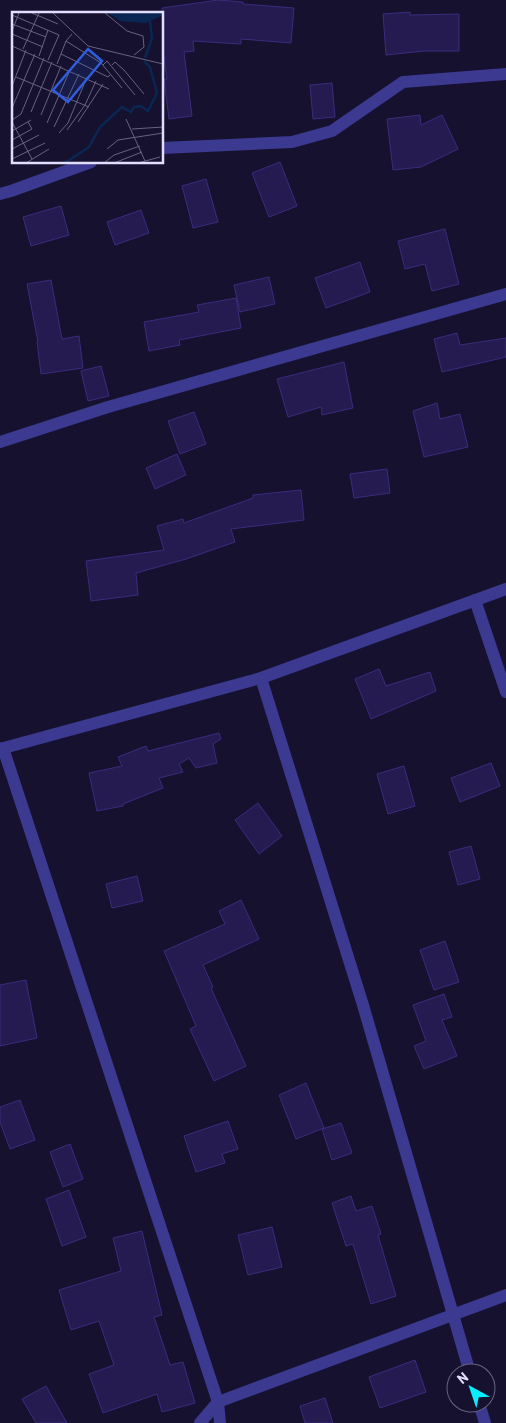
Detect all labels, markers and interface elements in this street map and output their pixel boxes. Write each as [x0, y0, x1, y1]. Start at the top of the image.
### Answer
inset map [12, 12, 164, 164]
north arrow [446, 1363, 496, 1413]
text: N [453, 1368, 471, 1387]

